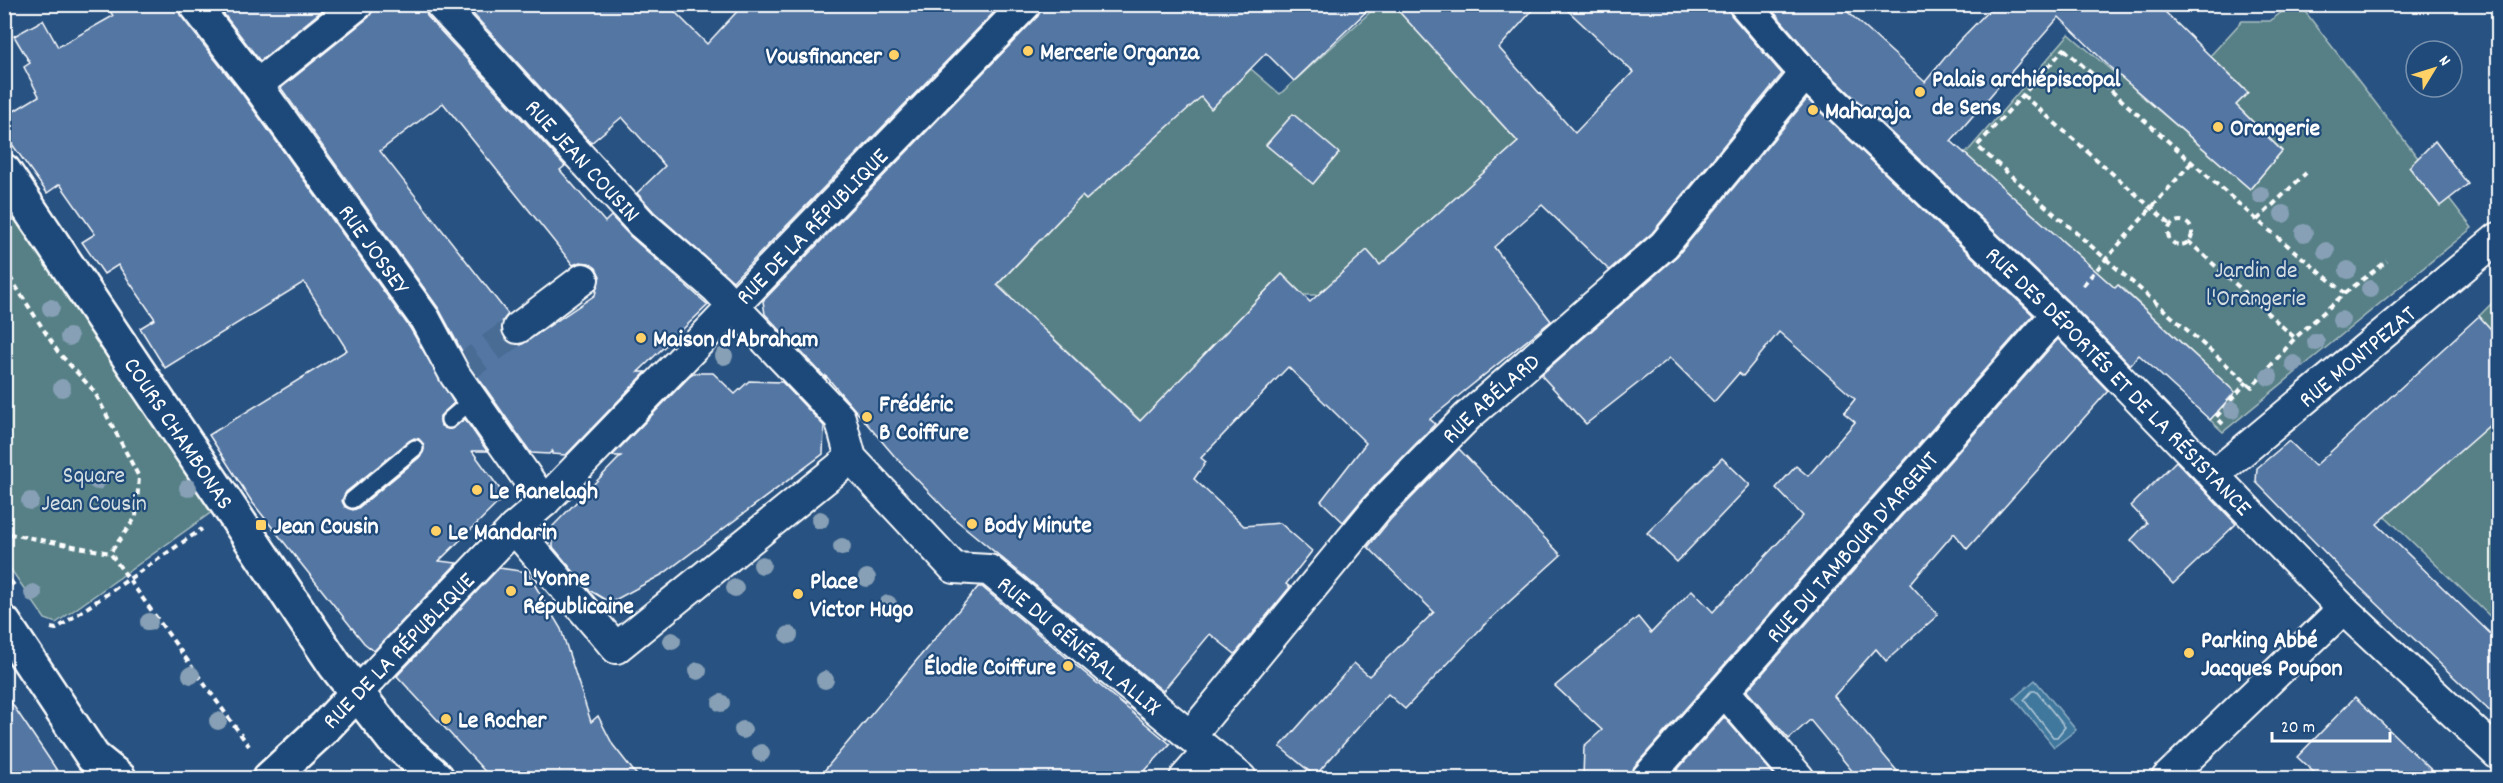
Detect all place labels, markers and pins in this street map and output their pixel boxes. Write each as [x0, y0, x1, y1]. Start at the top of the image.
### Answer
place label: Mercerie Organza [1040, 37, 1200, 71]
place label: Vousfinancer [766, 41, 883, 75]
marker: Mercerie Organza [1021, 44, 1035, 58]
marker: Vousfinancer [887, 48, 901, 62]
place label: Palais archiépiscopal de Sens [1932, 64, 2121, 126]
marker: Palais archiépiscopal de Sens [1913, 85, 1927, 99]
place label: Maharaja [1825, 96, 1911, 130]
marker: Maharaja [1806, 103, 1820, 117]
place label: Orangerie [2230, 113, 2320, 147]
marker: Orangerie [2211, 120, 2225, 134]
place label: Maison d'Abraham [653, 324, 818, 358]
marker: Maison d'Abraham [634, 331, 648, 345]
place label: Frédéric B Coiffure [879, 389, 969, 451]
marker: Frédéric B Coiffure [860, 410, 874, 424]
place label: Le Ranelagh [489, 476, 598, 510]
marker: Le Ranelagh [470, 483, 484, 497]
place label: Body Minute [984, 510, 1092, 544]
place label: Jean Cousin [273, 511, 379, 545]
place label: Le Mandarin [448, 517, 557, 551]
marker: Body Minute [965, 517, 979, 531]
marker: Jean Cousin [254, 518, 268, 532]
marker: Le Mandarin [429, 524, 443, 538]
place label: L'Yonne Républicaine [523, 563, 634, 625]
place label: Place Victor Hugo [810, 566, 914, 628]
marker: L'Yonne Républicaine [504, 584, 518, 598]
marker: Place Victor Hugo [791, 587, 805, 601]
place label: Parking Abbé Jacques Poupon [2201, 625, 2343, 687]
marker: Parking Abbé Jacques Poupon [2182, 646, 2196, 660]
place label: Élodie Coiffure [924, 652, 1056, 686]
marker: Élodie Coiffure [1061, 659, 1075, 673]
place label: Le Rocher [458, 705, 547, 739]
marker: Le Rocher [439, 712, 453, 726]

